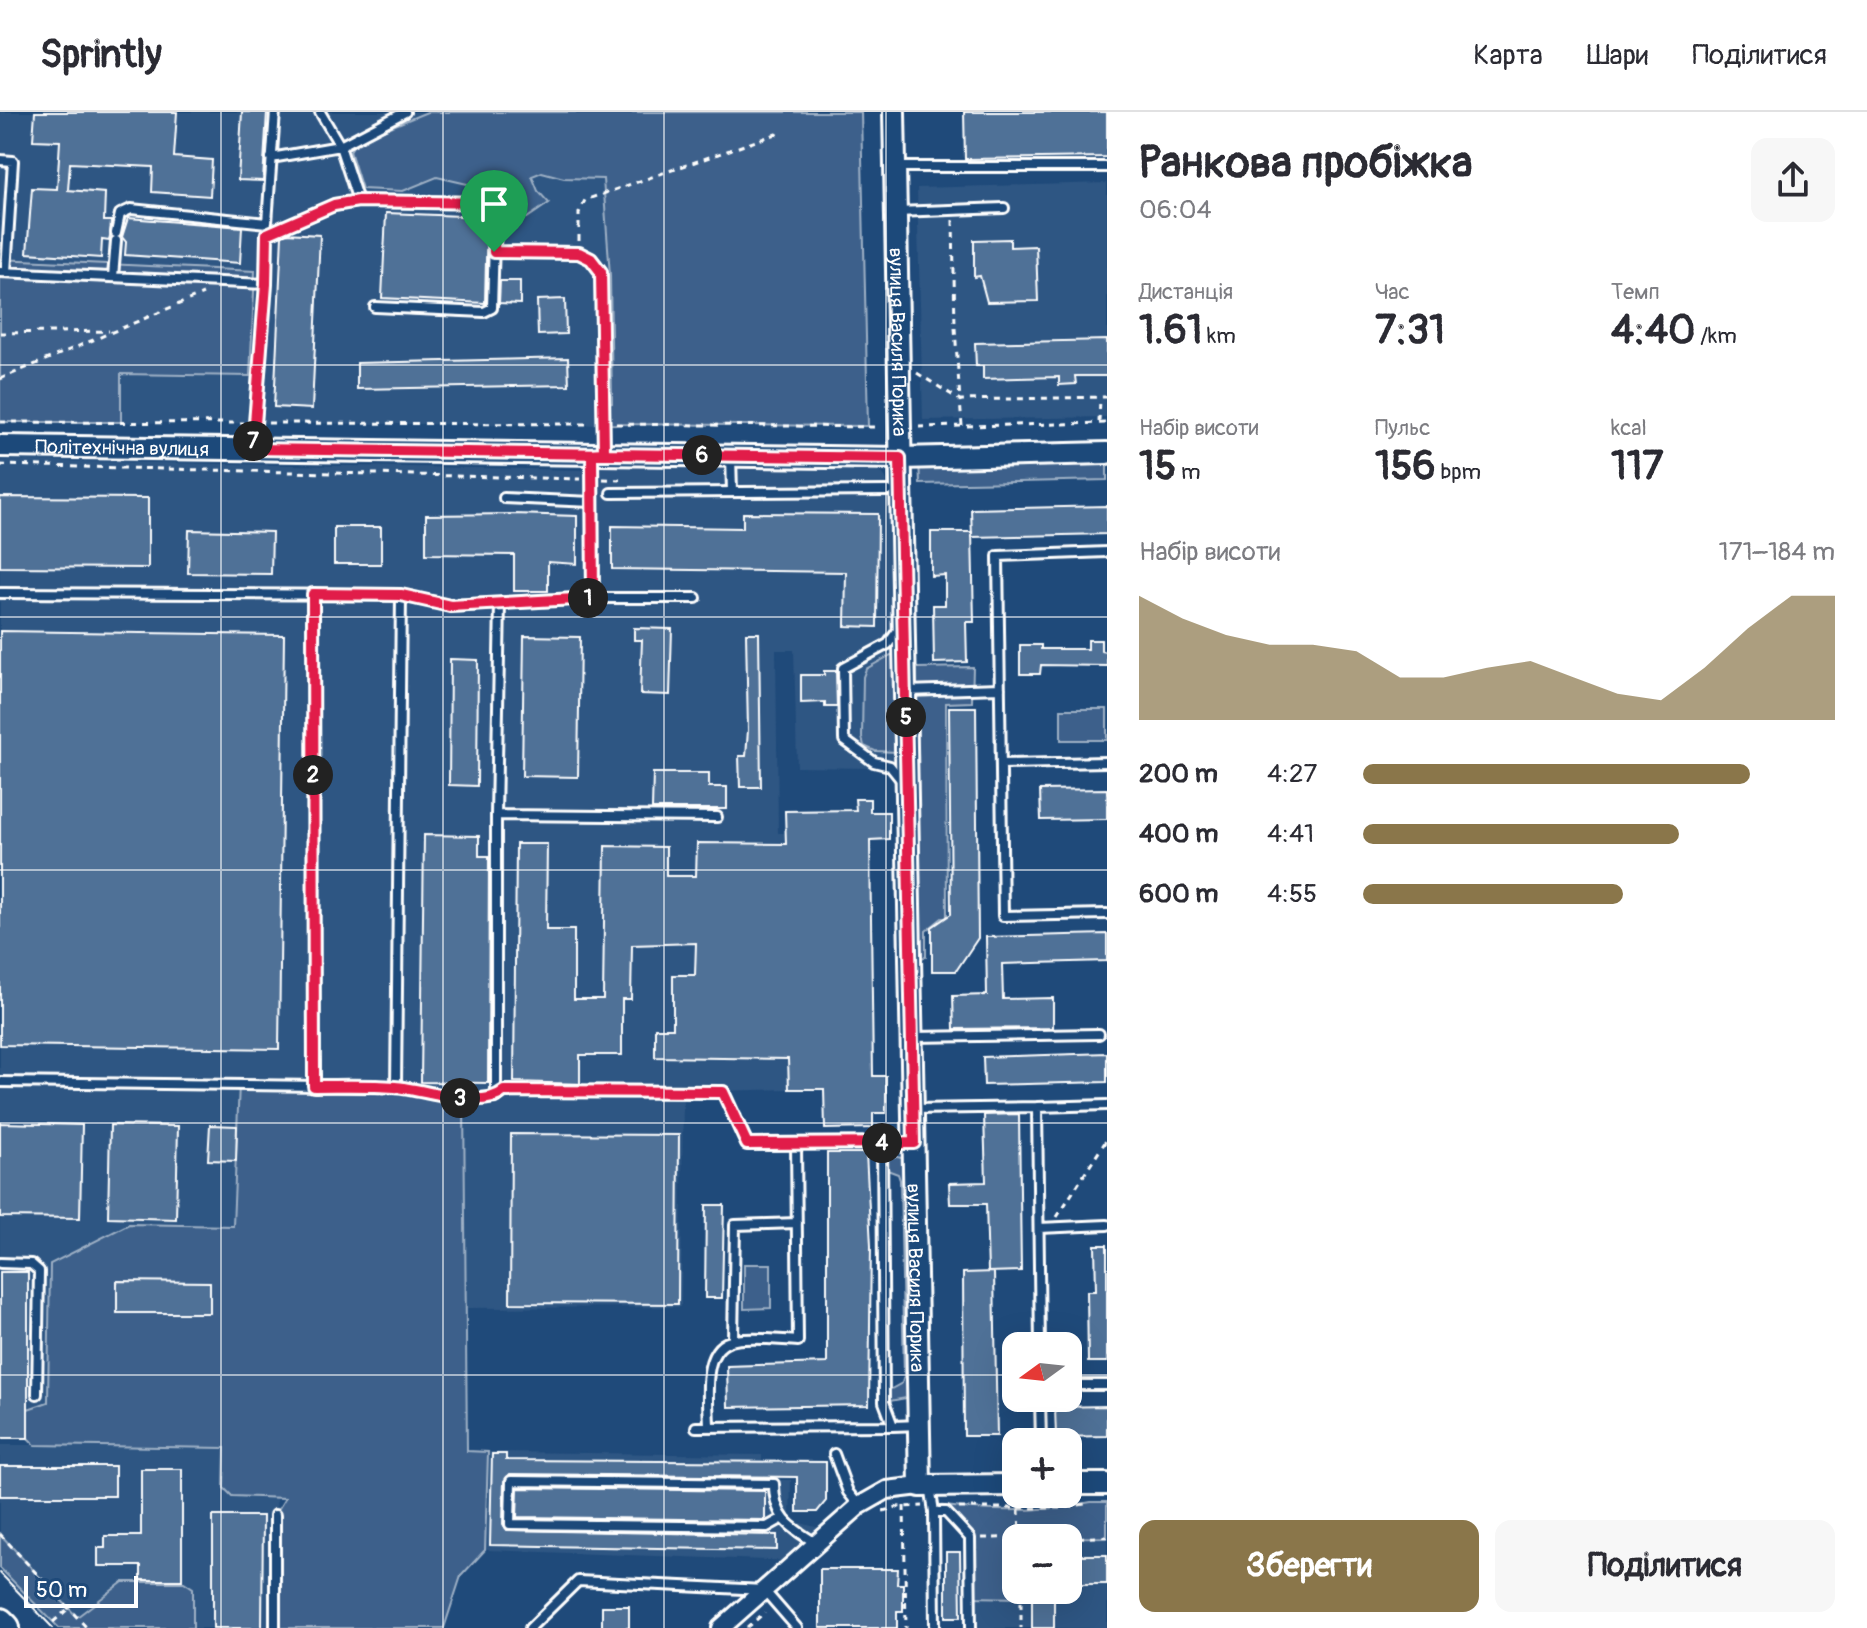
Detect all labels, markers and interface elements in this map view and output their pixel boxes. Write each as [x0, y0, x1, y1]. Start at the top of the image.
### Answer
text: Sprintly [40, 31, 162, 79]
text: Карта [1473, 38, 1543, 73]
text: Шари [1587, 38, 1648, 73]
text: Поділитися [1692, 38, 1827, 73]
text: Ранкова пробіжка [1139, 136, 1472, 191]
button: share [1751, 138, 1835, 222]
pin [460, 170, 528, 252]
icon: arrive [472, 182, 516, 226]
text: 06:04 [1139, 194, 1212, 226]
street label: вулиця Василя Порика [884, 247, 912, 437]
text: Дистанція [1139, 278, 1233, 306]
text: Час [1375, 278, 1410, 306]
text: Темп [1611, 278, 1660, 306]
text: 1.61 [1139, 306, 1202, 355]
text: 7:31 [1375, 306, 1445, 355]
text: 4:40 [1611, 306, 1695, 355]
text: km [1202, 322, 1236, 350]
text: /km [1695, 322, 1737, 350]
text: Набір висоти [1139, 414, 1259, 442]
text: Пульс [1375, 414, 1430, 442]
text: kcal [1611, 414, 1647, 442]
pin: 7 [233, 421, 273, 461]
text: 7 [247, 427, 259, 455]
street label: Політехнічна вулиця [35, 434, 209, 462]
pin: 6 [682, 435, 722, 475]
text: 6 [696, 441, 708, 469]
text: 15 [1139, 442, 1176, 491]
text: 156 [1375, 442, 1436, 491]
text: 117 [1611, 442, 1663, 491]
text: m [1176, 458, 1201, 486]
text: bpm [1436, 458, 1481, 486]
text: Набір висоти [1139, 536, 1280, 568]
text: 171–184 m [1719, 536, 1835, 568]
pin: 1 [568, 578, 608, 618]
text: 1 [584, 584, 592, 612]
pin: 5 [886, 697, 926, 737]
text: 5 [900, 703, 912, 731]
pin: 2 [293, 755, 333, 795]
text: 200 m [1139, 758, 1218, 790]
text: 4:27 [1267, 758, 1317, 790]
text: 2 [307, 761, 319, 789]
text: 400 m [1139, 818, 1218, 850]
text: 4:41 [1267, 818, 1314, 850]
text: 600 m [1139, 878, 1218, 910]
text: 4:55 [1267, 878, 1317, 910]
pin: 3 [440, 1078, 480, 1118]
text: 3 [454, 1084, 466, 1112]
pin: 4 [862, 1123, 902, 1163]
text: 4 [876, 1129, 888, 1157]
street label: вулиця Василя Порика [901, 1183, 930, 1372]
north arrow [1002, 1332, 1082, 1412]
map controls [1002, 1332, 1082, 1604]
button: + [1002, 1428, 1082, 1508]
button: Зберегти [1139, 1520, 1479, 1612]
button: Поділитися [1495, 1520, 1835, 1612]
button: − [1002, 1524, 1082, 1604]
scale bar [24, 1572, 138, 1608]
text: 50 m [36, 1576, 87, 1604]

